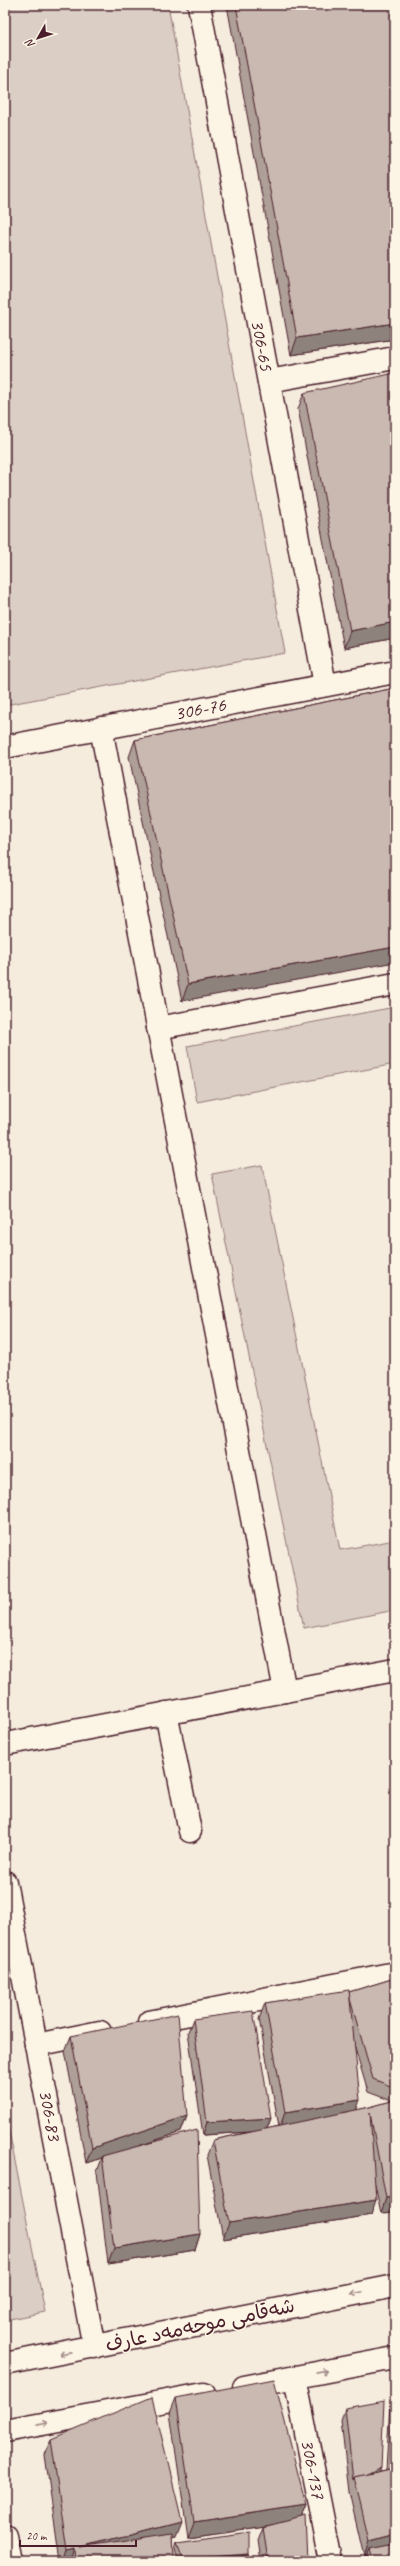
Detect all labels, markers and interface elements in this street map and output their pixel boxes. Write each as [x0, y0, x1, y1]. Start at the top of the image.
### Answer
north arrow [18, 18, 58, 58]
text: N [21, 36, 38, 51]
street label: 306-65 [245, 317, 279, 374]
street label: 306-76 [172, 692, 229, 726]
street label: 306-83 [33, 2087, 68, 2145]
one-way arrow [351, 2290, 364, 2298]
street label: شەقامی موحەمەد عارف [103, 2293, 297, 2357]
one-way arrow [59, 2349, 72, 2357]
one-way arrow [316, 2368, 329, 2376]
one-way arrow [36, 2420, 49, 2428]
street label: 306-137 [295, 2437, 331, 2502]
scale bar [20, 2522, 136, 2548]
text: 20 m [26, 2528, 48, 2544]

